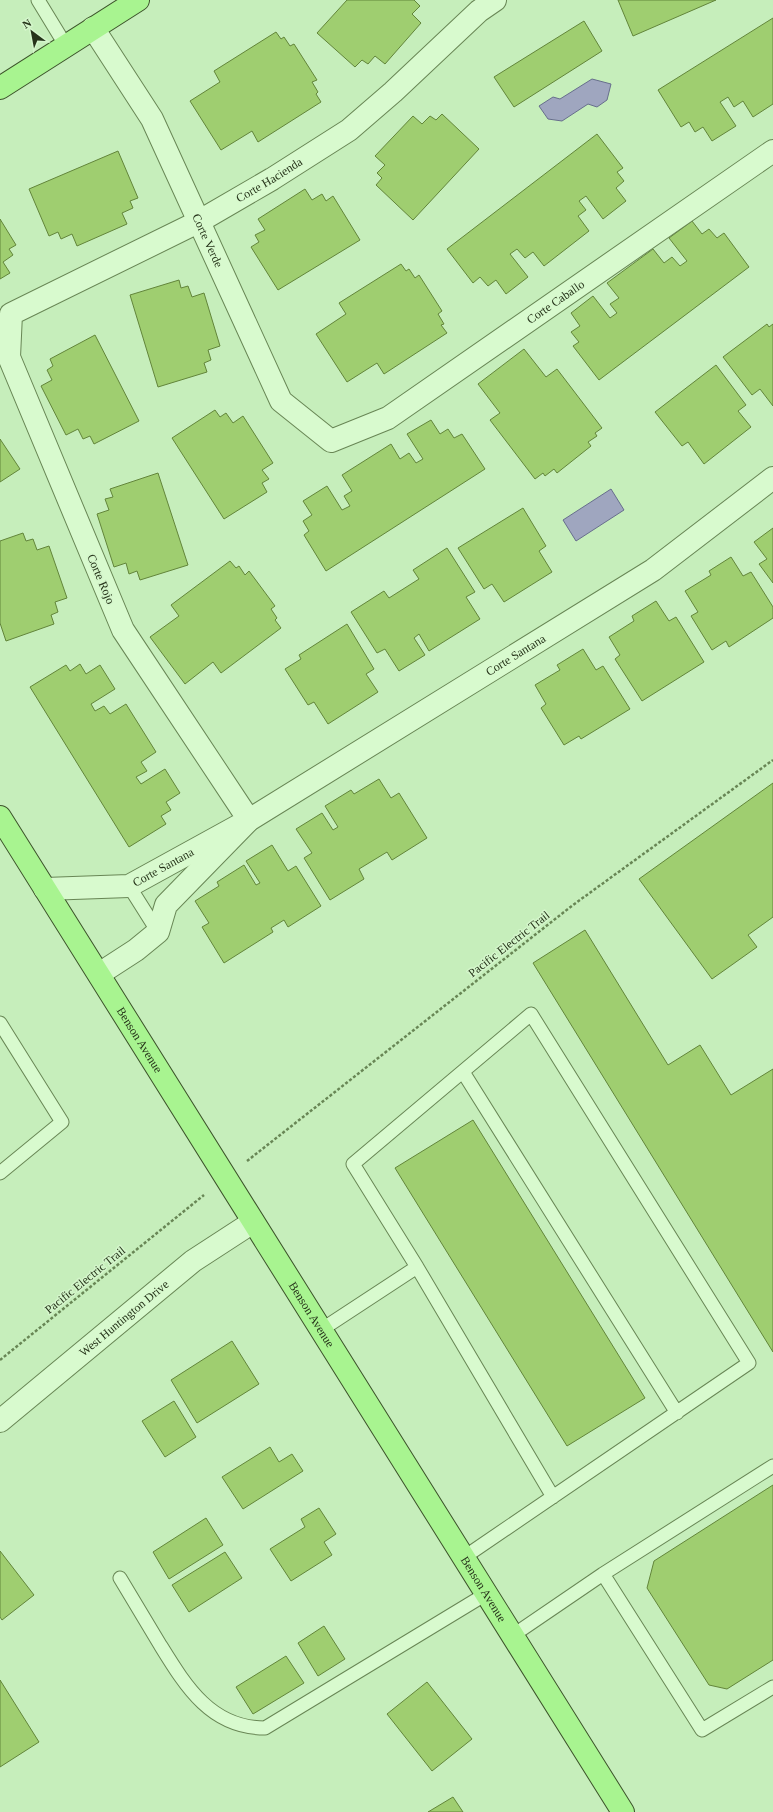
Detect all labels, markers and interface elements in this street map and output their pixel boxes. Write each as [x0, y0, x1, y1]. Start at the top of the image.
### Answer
north arrow [12, 12, 52, 52]
text: N [20, 16, 33, 31]
street label: Corte Hacienda [234, 154, 306, 205]
street label: Corte Verde [189, 211, 226, 269]
street label: Corte Caballo [524, 277, 587, 327]
street label: Corte Rojo [84, 552, 118, 606]
street label: Corte Santana [483, 631, 549, 679]
street label: Corte Santana [130, 844, 197, 890]
street label: Pacific Electric Trail [466, 908, 553, 980]
street label: Benson Avenue [114, 1004, 165, 1075]
street label: Pacific Electric Trail [42, 1243, 129, 1317]
street label: West Huntington Drive [76, 1277, 171, 1359]
street label: Benson Avenue [286, 1279, 337, 1350]
street label: Benson Avenue [458, 1554, 509, 1625]

